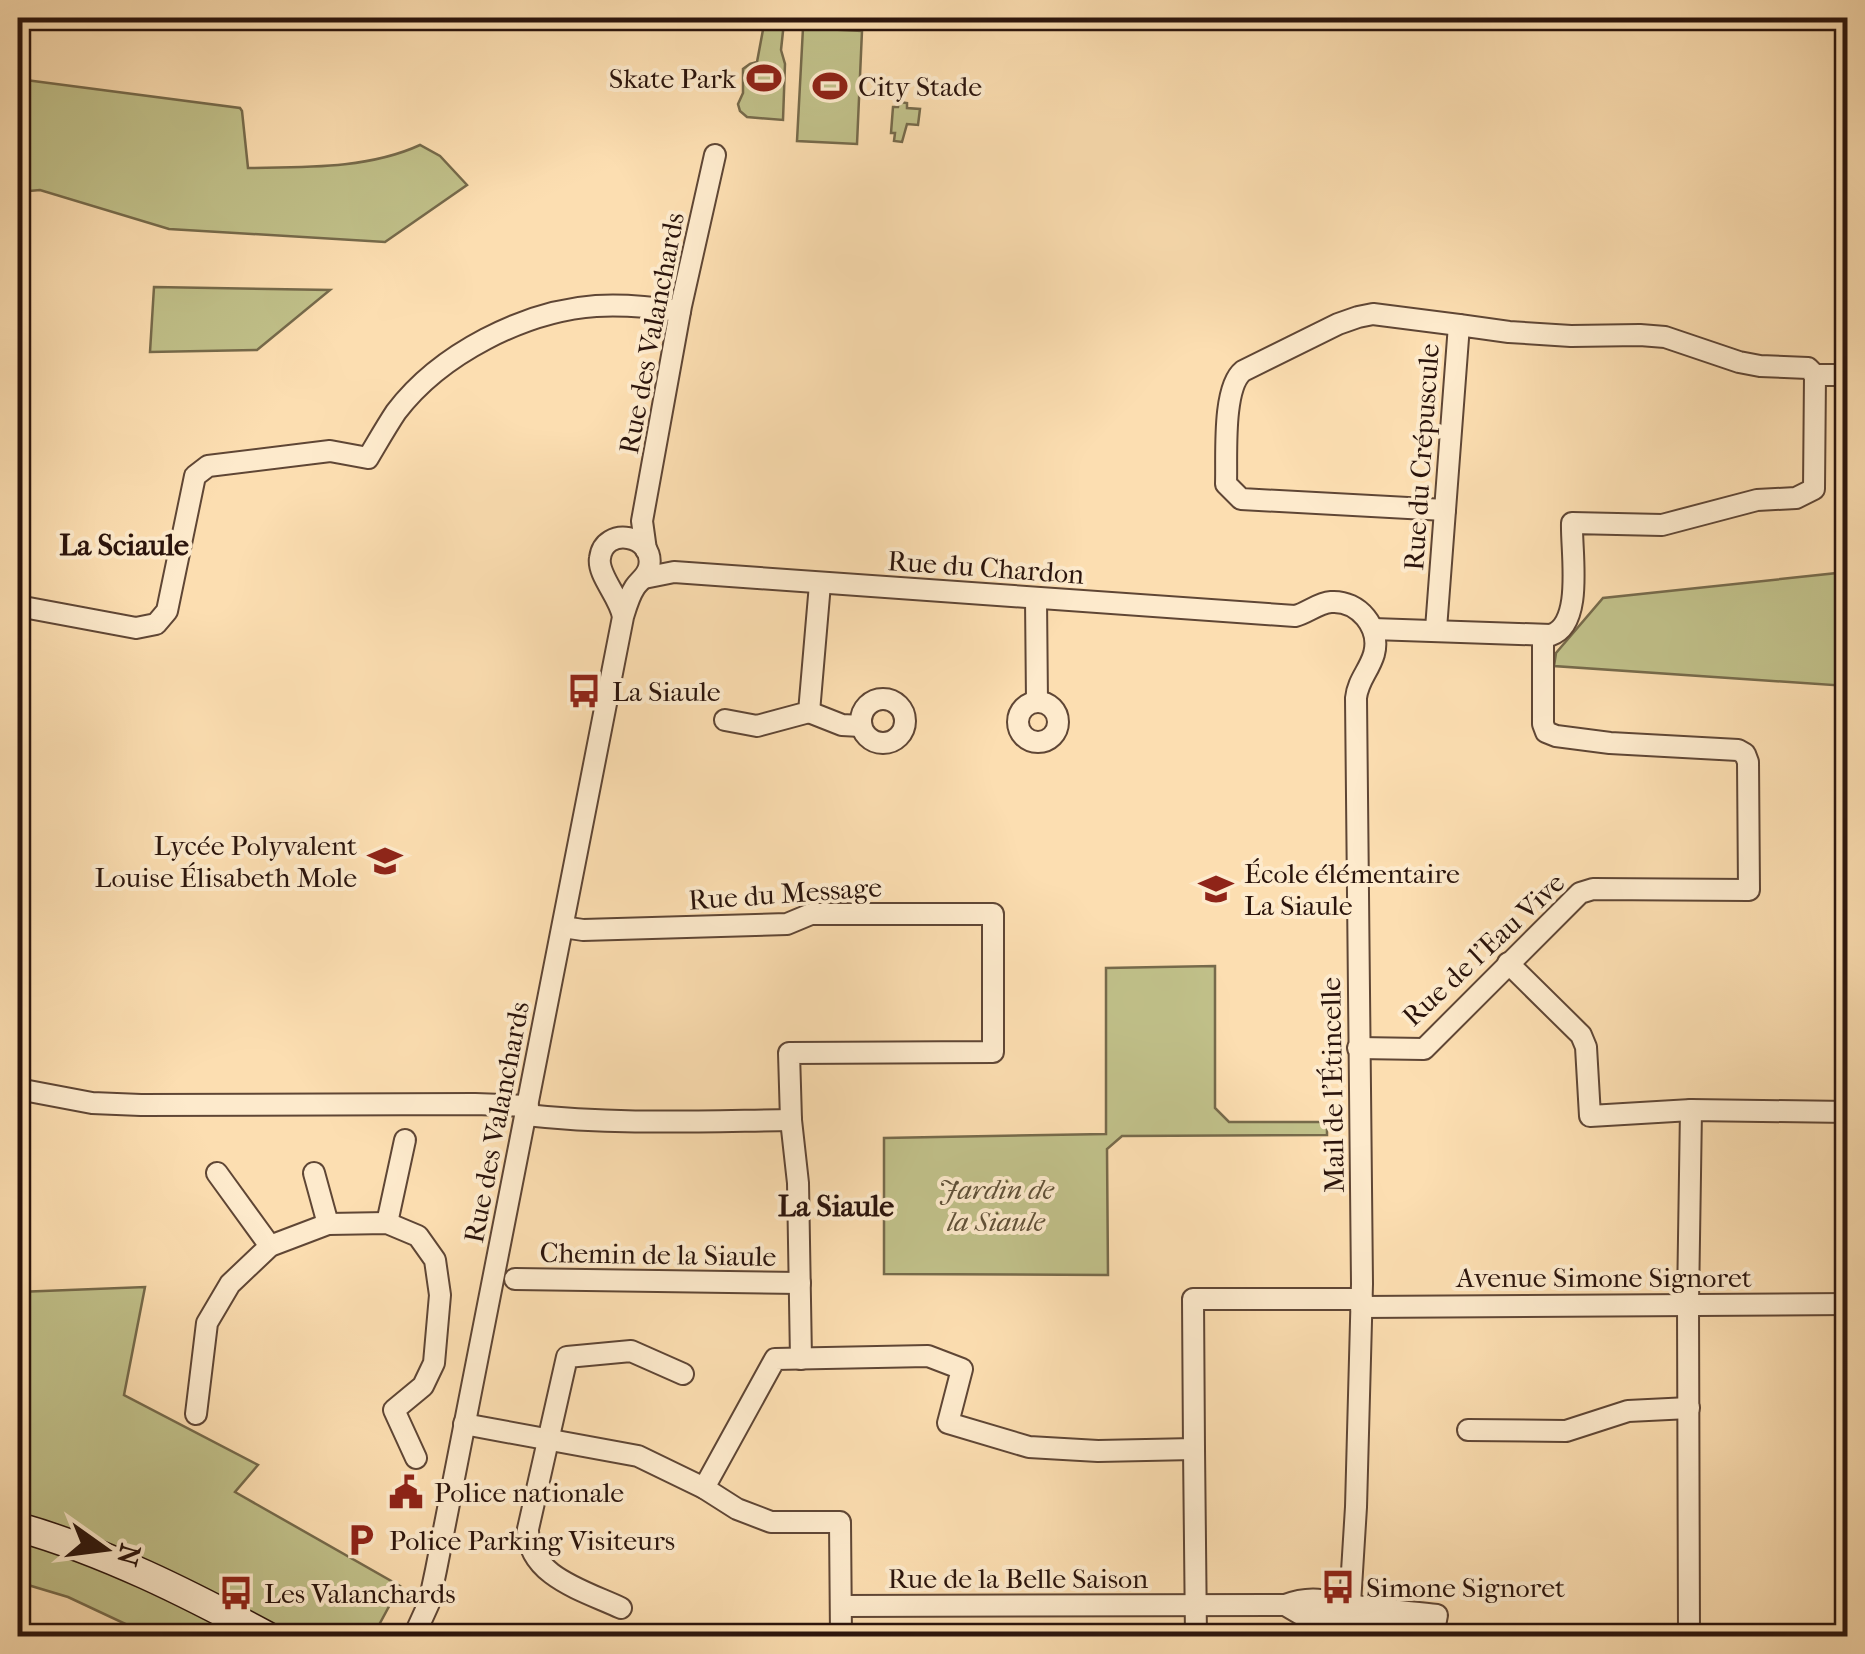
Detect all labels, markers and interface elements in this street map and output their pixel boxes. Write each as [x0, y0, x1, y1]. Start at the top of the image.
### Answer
sports icon: Skate Park [745, 59, 783, 97]
place label: Skate Park [609, 62, 737, 95]
sports icon: City Stade [811, 67, 849, 105]
place label: City Stade [858, 70, 982, 103]
street label: Rue des Valanchards [612, 210, 691, 457]
street label: Rue du Crépuscule [1397, 342, 1446, 572]
district label: La Sciaule [59, 528, 189, 563]
street label: Rue du Chardon [887, 544, 1085, 591]
bus stop icon: La Siaule [565, 672, 603, 710]
place label: La Siaule [612, 675, 721, 708]
place label: Lycée Polyvalent Louise Élisabeth Mole [94, 829, 357, 894]
school or university icon: Lycée Polyvalent Louise Élisabeth Mole [366, 842, 404, 880]
place label: École élémentaire La Siaule [1244, 857, 1460, 922]
street label: Rue de l'Eau Vive [1396, 866, 1571, 1033]
street label: Rue du Message [687, 870, 883, 917]
school or university icon: École élémentaire La Siaule [1197, 870, 1235, 908]
street label: Mail de l'Étincelle [1314, 977, 1351, 1193]
street label: Rue des Valanchards [457, 999, 536, 1246]
park label: Jardin de la Siaule [938, 1173, 1054, 1238]
district label: La Siaule [778, 1189, 894, 1224]
street label: Chemin de la Siaule [539, 1236, 777, 1273]
street label: Avenue Simone Signoret [1455, 1261, 1752, 1294]
public building icon: Police nationale [387, 1473, 425, 1511]
place label: Police nationale [434, 1476, 624, 1509]
north arrow [55, 1499, 155, 1599]
parking icon: Police Parking Visiteurs [342, 1521, 380, 1559]
place label: Police Parking Visiteurs [389, 1524, 675, 1557]
text: N [110, 1541, 147, 1570]
street label: Rue de la Belle Saison [888, 1562, 1148, 1595]
bus stop icon: Simone Signoret [1319, 1568, 1357, 1606]
place label: Simone Signoret [1366, 1571, 1565, 1604]
bus stop icon: Les Valanchards [217, 1574, 255, 1612]
place label: Les Valanchards [264, 1577, 456, 1610]

